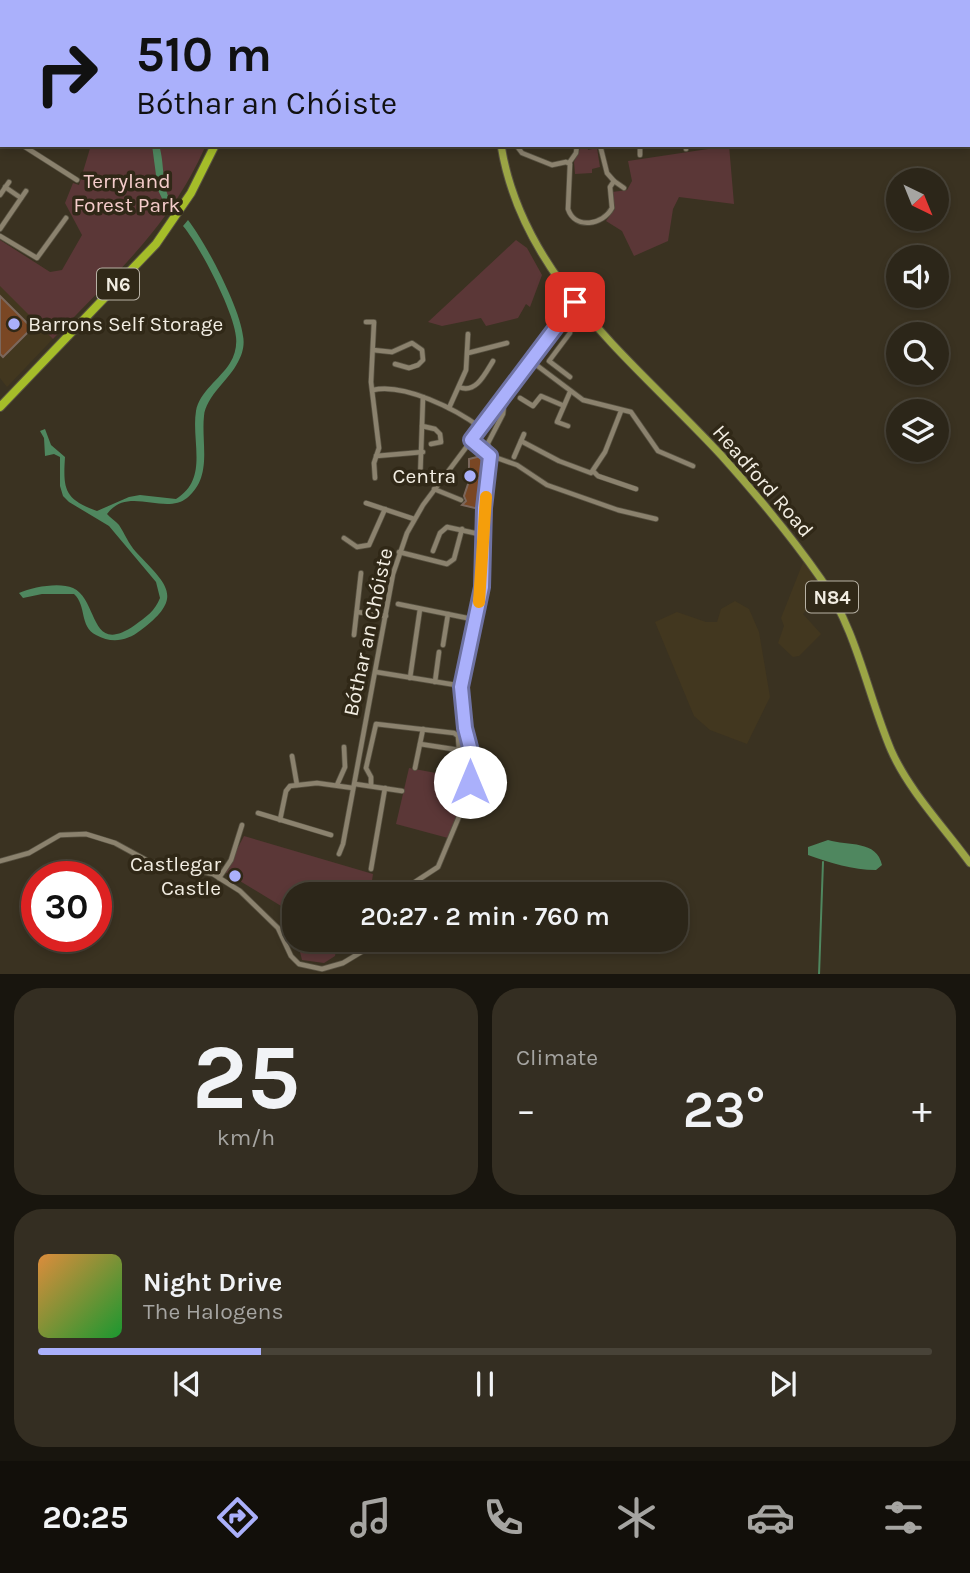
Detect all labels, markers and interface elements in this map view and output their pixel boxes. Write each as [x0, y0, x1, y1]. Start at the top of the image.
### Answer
text: 510 m [136, 26, 272, 83]
icon: right [21, 28, 112, 119]
text: Bóthar an Chóiste [136, 85, 397, 122]
north arrow [886, 168, 948, 231]
map controls [886, 168, 949, 462]
park label: Terryland Forest Park [74, 169, 181, 217]
button: sound [886, 245, 949, 308]
road number: N6 [97, 268, 139, 300]
pin [545, 272, 605, 332]
icon: arrive [556, 283, 594, 321]
place label: Barrons Self Storage [28, 312, 223, 336]
marker: Barrons Self Storage [6, 316, 22, 332]
button: search [886, 322, 949, 385]
button: layers [886, 399, 949, 462]
street label: Headford Road [708, 420, 818, 542]
place label: Centra [393, 464, 456, 488]
marker: Centra [462, 468, 478, 484]
street label: Bóthar an Chóiste [338, 546, 398, 718]
road number: N84 [806, 582, 858, 612]
position arrow [433, 745, 507, 819]
place label: Castlegar Castle [130, 852, 221, 900]
speed limit sign: 30 [21, 861, 112, 952]
marker: Castlegar Castle [227, 868, 243, 884]
text: 20:27 · 2 min · 760 m [360, 901, 610, 932]
text: 25 [192, 1025, 300, 1131]
text: Climate [516, 1044, 598, 1071]
text: 23° [683, 1079, 765, 1140]
text: − [516, 1088, 536, 1133]
text: + [912, 1088, 932, 1133]
text: km/h [217, 1124, 275, 1151]
text: Night Drive [143, 1267, 282, 1298]
text: The Halogens [143, 1298, 283, 1325]
icon: previous [168, 1365, 206, 1403]
icon: pause [466, 1365, 504, 1403]
icon: next [764, 1365, 802, 1403]
icon: directions [213, 1493, 262, 1542]
icon: music [346, 1493, 395, 1542]
icon: phone [479, 1493, 528, 1542]
icon: climate [612, 1493, 661, 1542]
icon: car [746, 1493, 795, 1542]
icon: filters [879, 1493, 928, 1542]
text: 20:25 [42, 1499, 128, 1536]

